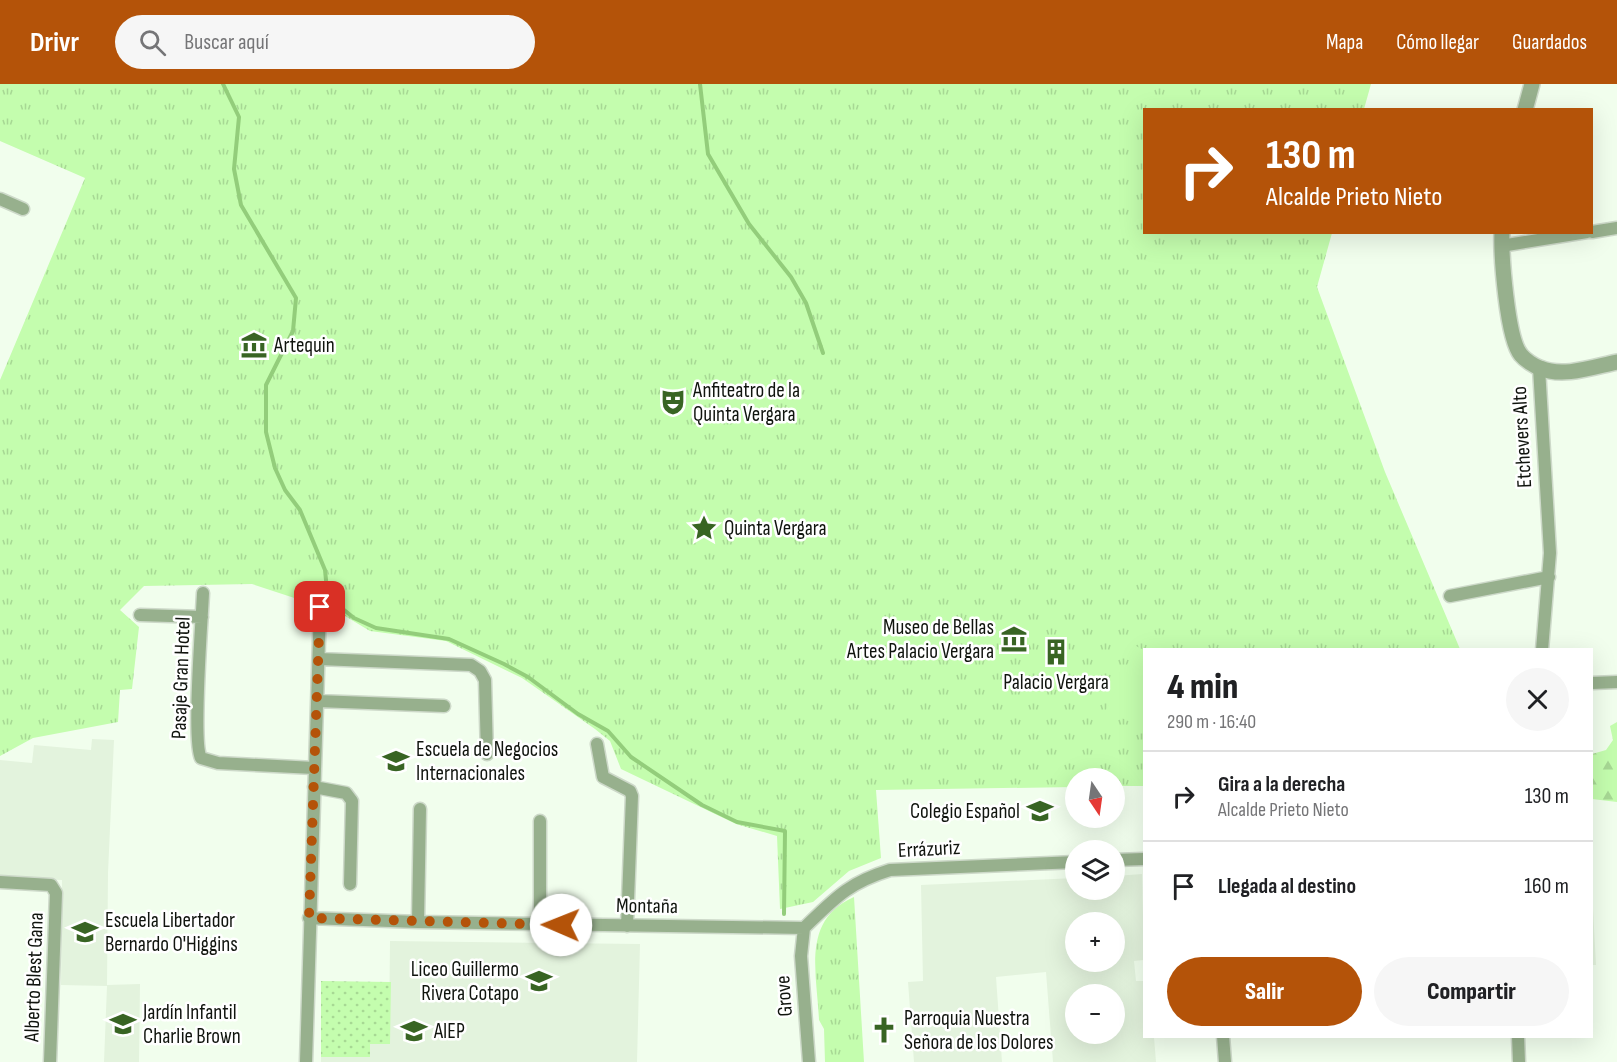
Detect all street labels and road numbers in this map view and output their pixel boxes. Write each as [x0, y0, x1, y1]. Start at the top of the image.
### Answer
street label: Etchevers Alto [1507, 386, 1537, 488]
street label: Pasaje Gran Hotel [166, 616, 196, 740]
street label: Errázuriz [897, 835, 961, 863]
street label: Montaña [616, 893, 678, 919]
street label: Alberto Blest Gana [19, 912, 49, 1043]
street label: Grove [770, 975, 798, 1017]

